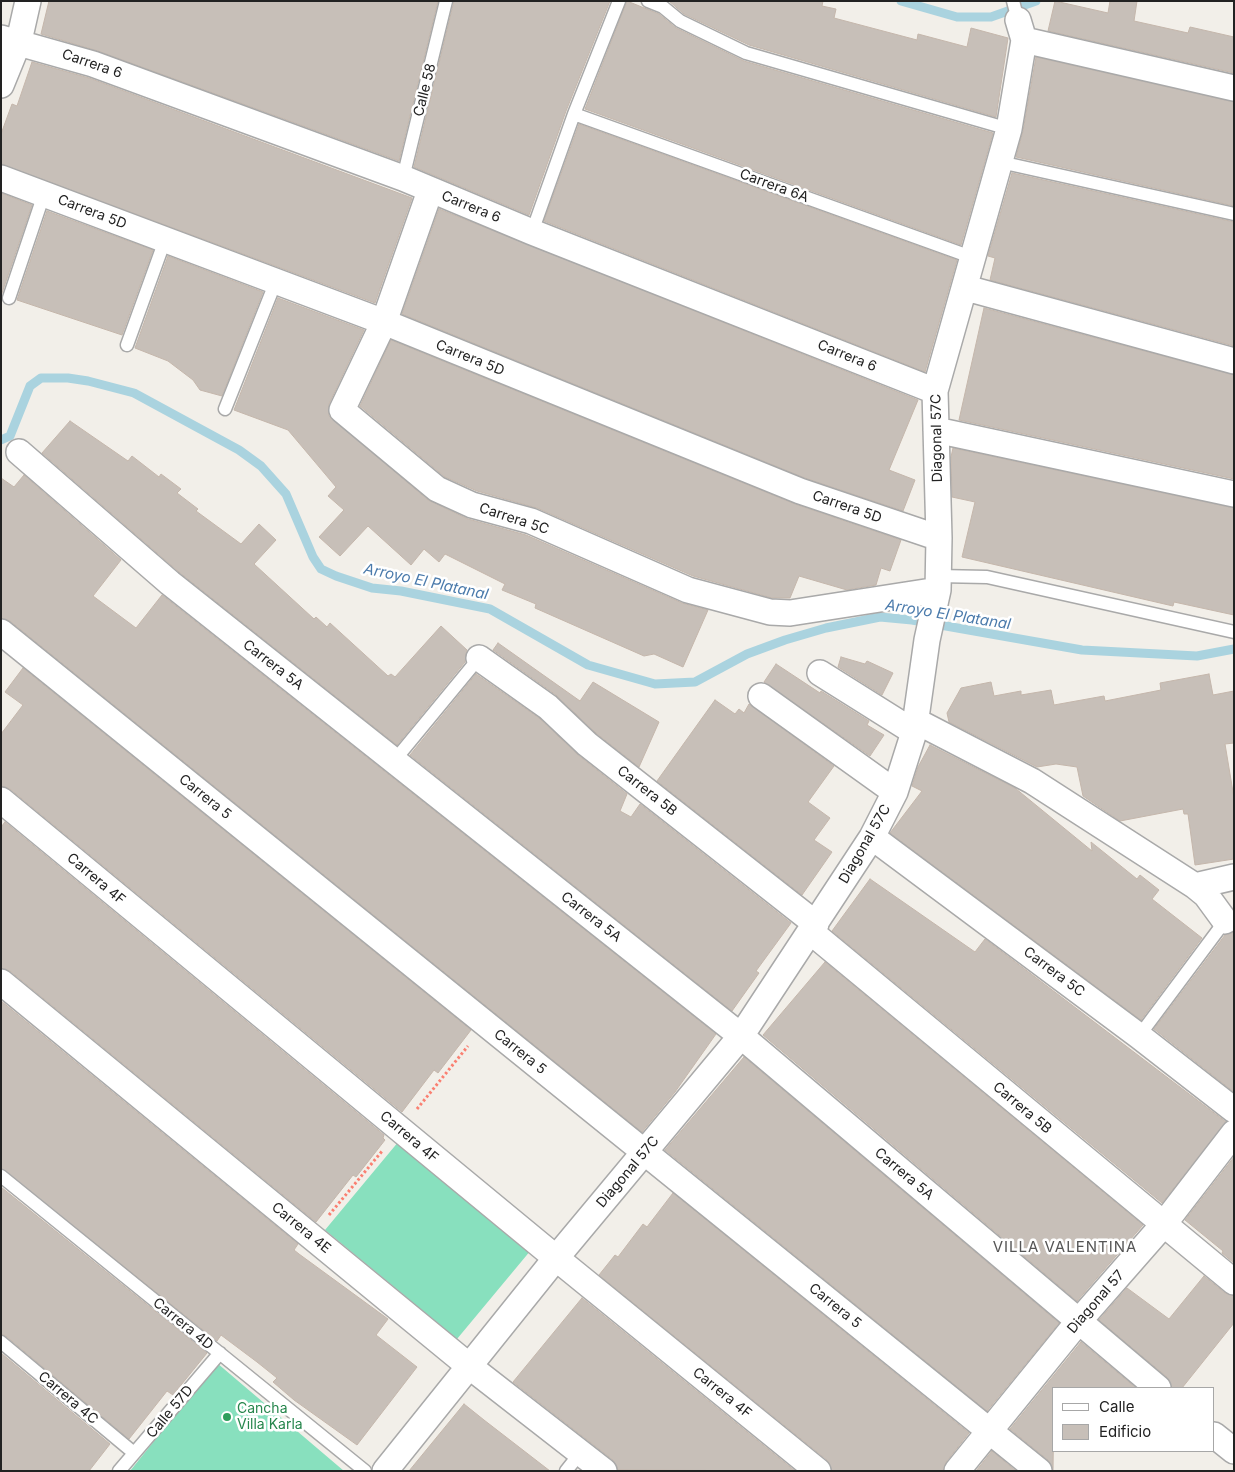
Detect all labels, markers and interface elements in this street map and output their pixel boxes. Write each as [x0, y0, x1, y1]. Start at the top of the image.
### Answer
street label: Carrera 6 [60, 46, 124, 82]
street label: Calle 58 [410, 62, 440, 118]
street label: Carrera 6A [737, 166, 811, 206]
street label: Carrera 6 [439, 187, 503, 227]
street label: Carrera 5D [55, 191, 129, 233]
street label: Carrera 6 [815, 336, 879, 376]
street label: Carrera 5D [433, 337, 507, 379]
street label: Diagonal 57C [928, 394, 946, 482]
street label: Carrera 5D [810, 487, 884, 527]
street label: Carrera 5C [477, 500, 551, 538]
water label: Arroyo El Platanal [362, 560, 490, 604]
water label: Arroyo El Platanal [884, 596, 1012, 634]
street label: Carrera 5A [239, 636, 307, 694]
street label: Carrera 5B [614, 762, 680, 820]
street label: Carrera 5 [175, 771, 235, 823]
street label: Diagonal 57C [836, 801, 894, 887]
street label: Carrera 4F [63, 850, 129, 908]
street label: Carrera 5A [557, 888, 625, 946]
street label: Carrera 5C [1020, 943, 1088, 1001]
street label: Carrera 5 [490, 1026, 550, 1078]
street label: Carrera 5B [989, 1079, 1055, 1137]
street label: Carrera 4F [376, 1108, 442, 1166]
street label: Diagonal 57C [593, 1133, 663, 1211]
street label: Carrera 5A [871, 1144, 937, 1204]
street label: Carrera 4E [268, 1199, 334, 1257]
district label: VILLA VALENTINA [991, 1238, 1139, 1256]
street label: Diagonal 57 [1064, 1267, 1128, 1337]
street label: Carrera 5 [805, 1280, 865, 1332]
street label: Carrera 4D [149, 1295, 217, 1353]
street label: Carrera 4F [689, 1364, 755, 1422]
street label: Carrera 4C [35, 1368, 101, 1428]
street label: Calle 57D [143, 1382, 197, 1442]
legend [1052, 1387, 1215, 1452]
text: Calle [1099, 1397, 1134, 1416]
place label: Cancha Villa Karla [237, 1401, 303, 1434]
marker: Cancha Villa Karla [221, 1411, 233, 1423]
text: Edificio [1099, 1422, 1151, 1441]

